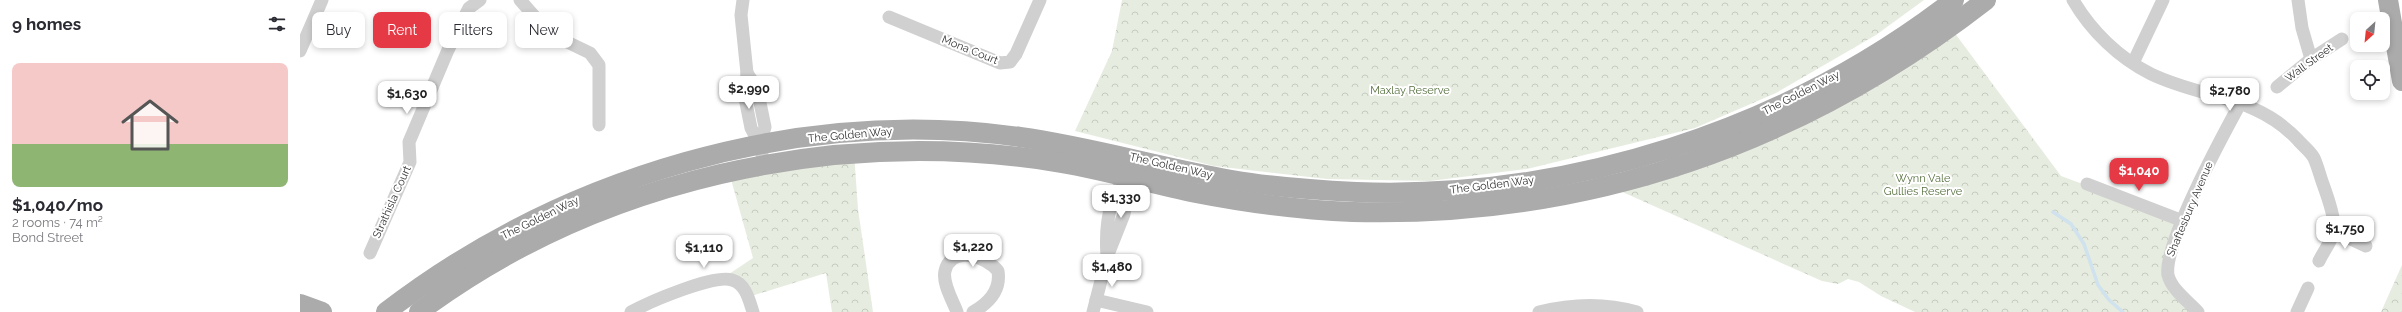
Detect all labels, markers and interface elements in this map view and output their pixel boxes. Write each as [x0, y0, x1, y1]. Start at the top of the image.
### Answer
chip: Buy [312, 12, 365, 48]
chip: Rent [373, 12, 431, 48]
chip: Filters [439, 12, 507, 48]
chip: New [515, 12, 573, 48]
north arrow [2350, 12, 2390, 52]
map controls [2350, 12, 2390, 100]
icon: filters [266, 13, 288, 35]
text: 9 homes [12, 14, 81, 34]
street label: Mona Court [940, 33, 1000, 67]
street label: Wall Street [2283, 41, 2336, 85]
button: locate [2350, 60, 2390, 100]
street label: The Golden Way [1760, 68, 1842, 118]
pin: $2,990 [716, 76, 782, 110]
pin: $2,780 [2197, 78, 2263, 112]
pin: $1,630 [374, 81, 440, 115]
text: $2,990 [728, 81, 770, 96]
text: $2,780 [2209, 83, 2251, 98]
park label: Maxlay Reserve [1370, 84, 1450, 97]
text: $1,630 [387, 86, 427, 101]
icon: home [114, 89, 186, 161]
street label: The Golden Way [807, 125, 893, 145]
street label: The Golden Way [1128, 150, 1214, 182]
pin: $1,040 [2106, 158, 2172, 192]
street label: Shaftesbury Avenue [2164, 159, 2216, 258]
text: $1,040 [2118, 163, 2160, 178]
street label: Strathisla Court [370, 164, 414, 240]
park label: Wynn Vale Gullies Reserve [1884, 172, 1963, 198]
street label: The Golden Way [1449, 173, 1535, 197]
pin: $1,330 [1088, 185, 1154, 219]
text: $1,330 [1101, 190, 1141, 205]
street label: The Golden Way [499, 194, 581, 242]
text: $1,040/mo [12, 195, 103, 215]
text: 2 rooms · 74 m² [12, 215, 103, 230]
pin: $1,750 [2312, 216, 2378, 250]
text: $1,750 [2325, 221, 2365, 236]
text: Bond Street [12, 230, 83, 245]
pin: $1,220 [940, 234, 1006, 268]
pin: $1,110 [671, 235, 737, 269]
text: $1,220 [953, 239, 993, 254]
text: $1,110 [685, 240, 723, 255]
pin: $1,480 [1079, 254, 1145, 288]
text: $1,480 [1092, 259, 1132, 274]

